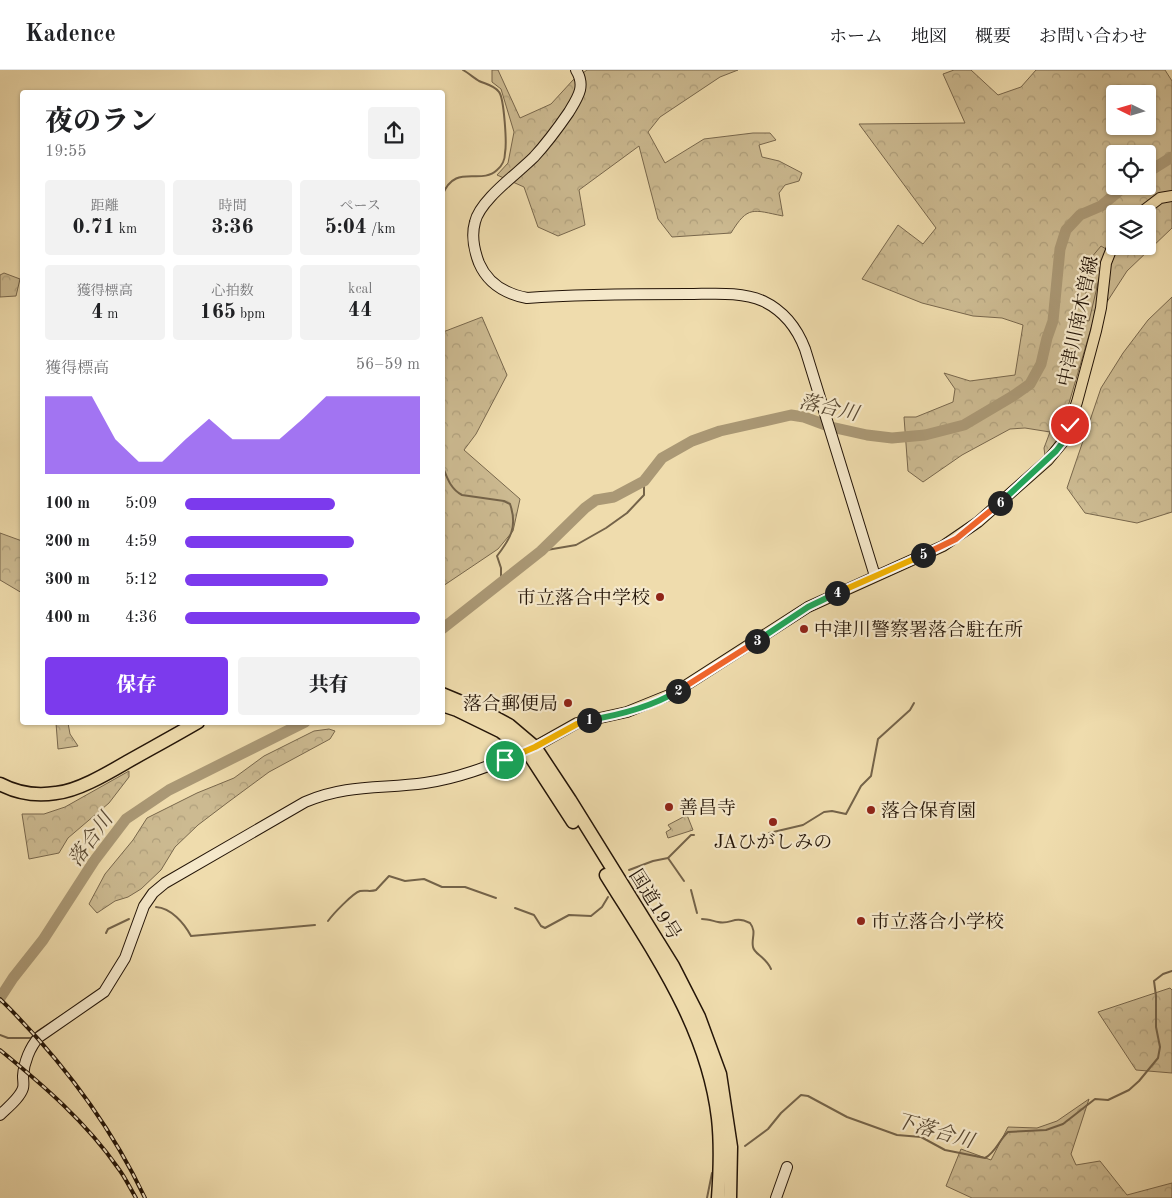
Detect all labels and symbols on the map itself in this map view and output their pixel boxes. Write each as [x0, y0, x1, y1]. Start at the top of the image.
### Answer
north arrow [1106, 85, 1156, 135]
street label: 中津川南木曽線 [1053, 254, 1103, 389]
water label: 落合川 [797, 391, 862, 426]
pin [1049, 404, 1091, 446]
pin: 6 [988, 490, 1012, 516]
pin: 5 [910, 542, 936, 568]
pin: 4 [824, 580, 850, 606]
place label: 市立落合中学校 [517, 588, 650, 609]
marker: 市立落合中学校 [654, 591, 666, 603]
place label: 中津川警察署落合駐在所 [814, 619, 1023, 641]
marker: 中津川警察署落合駐在所 [798, 623, 810, 635]
pin: 3 [744, 628, 770, 654]
pin: 2 [666, 678, 690, 704]
place label: 落合郵便局 [463, 693, 558, 715]
marker: 落合郵便局 [562, 697, 574, 709]
pin: 1 [576, 708, 602, 732]
pin [484, 739, 526, 781]
place label: 善昌寺 [679, 798, 736, 819]
marker: 善昌寺 [663, 801, 675, 813]
place label: 落合保育園 [881, 801, 976, 822]
marker: 落合保育園 [865, 804, 877, 816]
water label: 落合川 [64, 807, 119, 870]
marker: JAひがしみの [767, 816, 779, 828]
place label: JAひがしみの [714, 833, 832, 853]
street label: 国道19号 [625, 866, 685, 944]
place label: 市立落合小学校 [871, 912, 1004, 933]
marker: 市立落合小学校 [855, 915, 867, 927]
water label: 下落合川 [893, 1109, 978, 1153]

